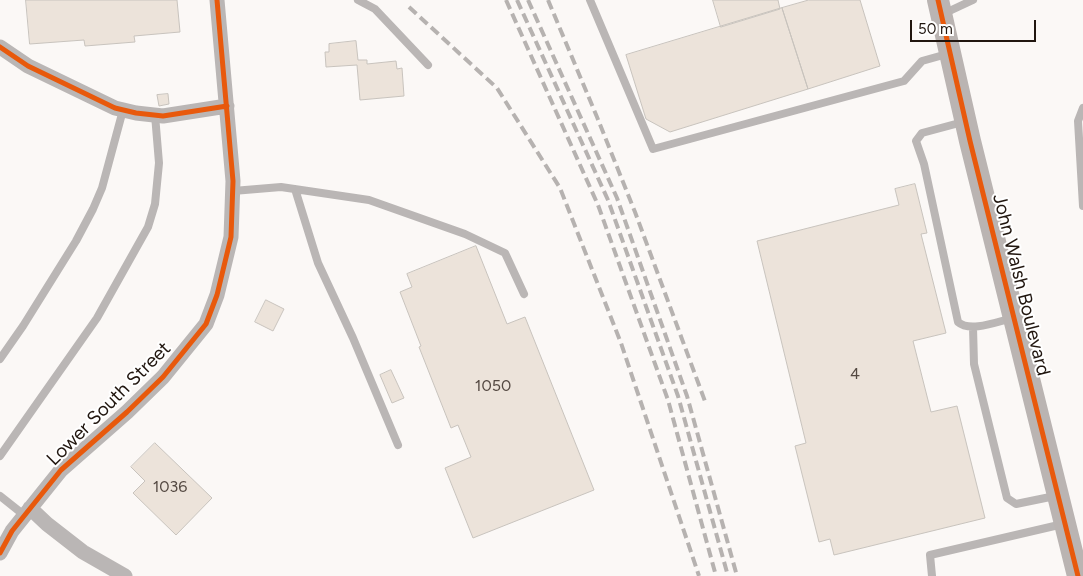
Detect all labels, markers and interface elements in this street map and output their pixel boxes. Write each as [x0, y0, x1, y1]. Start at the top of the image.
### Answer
scale bar [913, 10, 1039, 42]
text: 50 m [918, 20, 953, 38]
street label: John Walsh Boulevard [987, 192, 1055, 378]
street label: Lower South Street [42, 337, 176, 471]
house number: 4 [850, 364, 860, 384]
house number: 1050 [475, 376, 511, 396]
house number: 1036 [153, 477, 187, 497]

